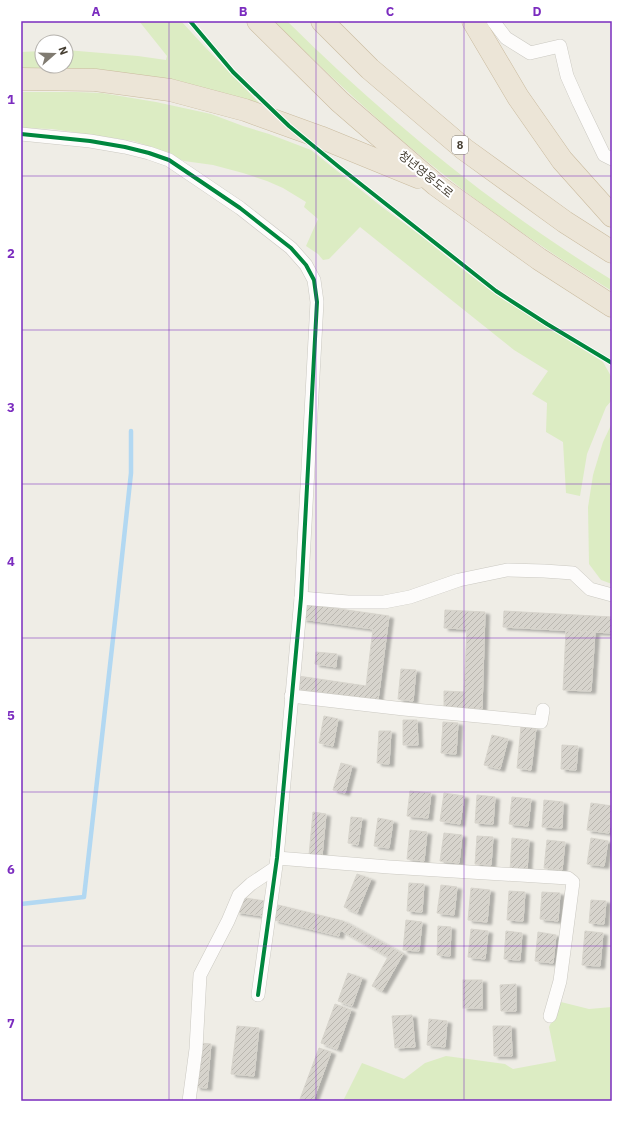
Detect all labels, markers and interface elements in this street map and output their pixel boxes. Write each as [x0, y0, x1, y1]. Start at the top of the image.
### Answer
text: A [92, 3, 101, 20]
text: B [239, 3, 248, 20]
text: C [386, 3, 395, 20]
text: D [532, 3, 542, 20]
north arrow [34, 34, 74, 74]
text: N [55, 44, 71, 57]
text: 1 [7, 91, 15, 108]
road number: 8 [452, 136, 468, 154]
street label: 청년영웅도로 [396, 147, 456, 201]
text: 2 [7, 245, 15, 262]
text: 3 [7, 399, 15, 416]
text: 4 [7, 553, 15, 570]
text: 5 [7, 707, 15, 724]
text: 6 [7, 861, 15, 878]
text: 7 [7, 1015, 15, 1032]

